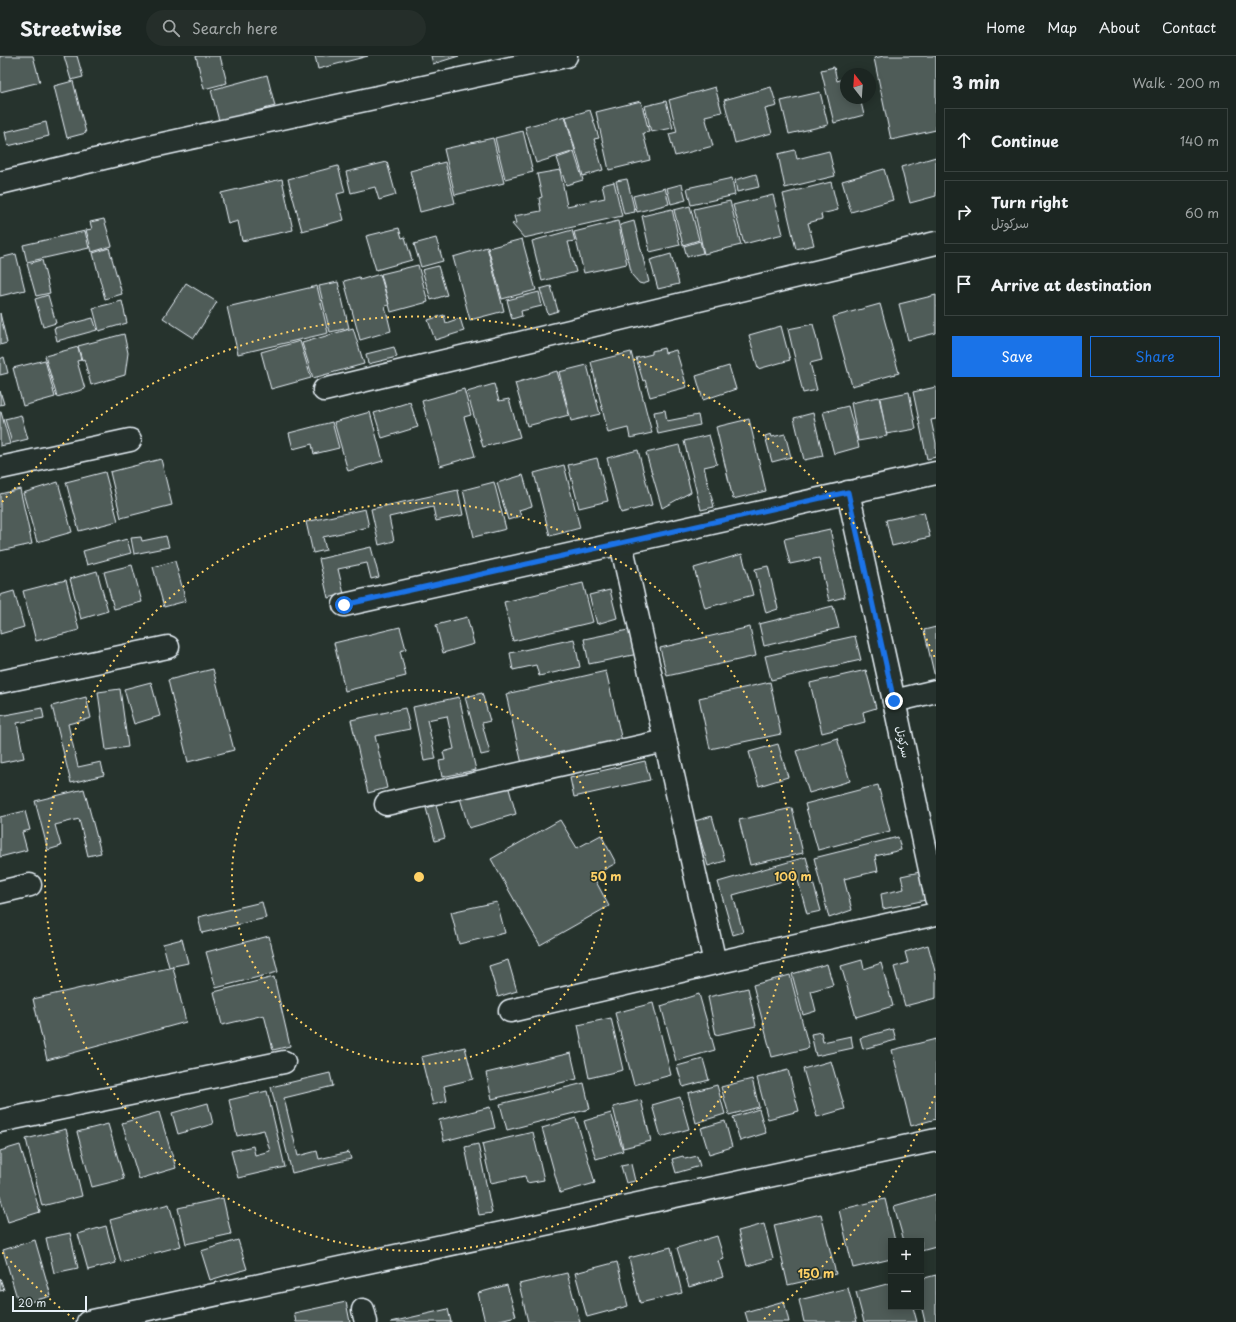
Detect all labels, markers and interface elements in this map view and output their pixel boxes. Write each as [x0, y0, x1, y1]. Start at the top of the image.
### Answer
search box [146, 10, 426, 46]
text: Streetwise [20, 14, 122, 42]
text: Search here [192, 16, 278, 39]
icon: search [160, 17, 182, 39]
text: Home [986, 17, 1025, 38]
text: Map [1047, 17, 1077, 38]
text: About [1099, 17, 1140, 38]
text: Contact [1162, 17, 1216, 38]
north arrow [840, 68, 876, 104]
text: 3 min [952, 69, 1000, 95]
text: Walk · 200 m [1132, 73, 1220, 92]
icon: ahead [953, 129, 975, 151]
text: Continue [991, 129, 1059, 152]
text: 140 m [1180, 131, 1219, 150]
text: Turn right [991, 190, 1068, 213]
icon: right [953, 201, 975, 223]
text: 60 m [1185, 203, 1219, 222]
text: سرکوتل [991, 213, 1029, 232]
icon: arrive [953, 273, 975, 295]
text: Arrive at destination [991, 273, 1152, 296]
button: Save [952, 336, 1082, 377]
button: Share [1090, 336, 1220, 377]
route start [335, 596, 353, 614]
route end [885, 692, 903, 710]
street label: سرکوتل [892, 724, 915, 759]
text: 50 m [590, 867, 622, 885]
text: 100 m [774, 867, 812, 885]
centre of rings [412, 870, 426, 884]
map controls [888, 1238, 924, 1310]
button: + [888, 1238, 924, 1274]
text: 150 m [798, 1264, 834, 1282]
button: − [888, 1274, 924, 1310]
scale bar [12, 1294, 87, 1313]
text: 20 m [18, 1294, 46, 1311]

